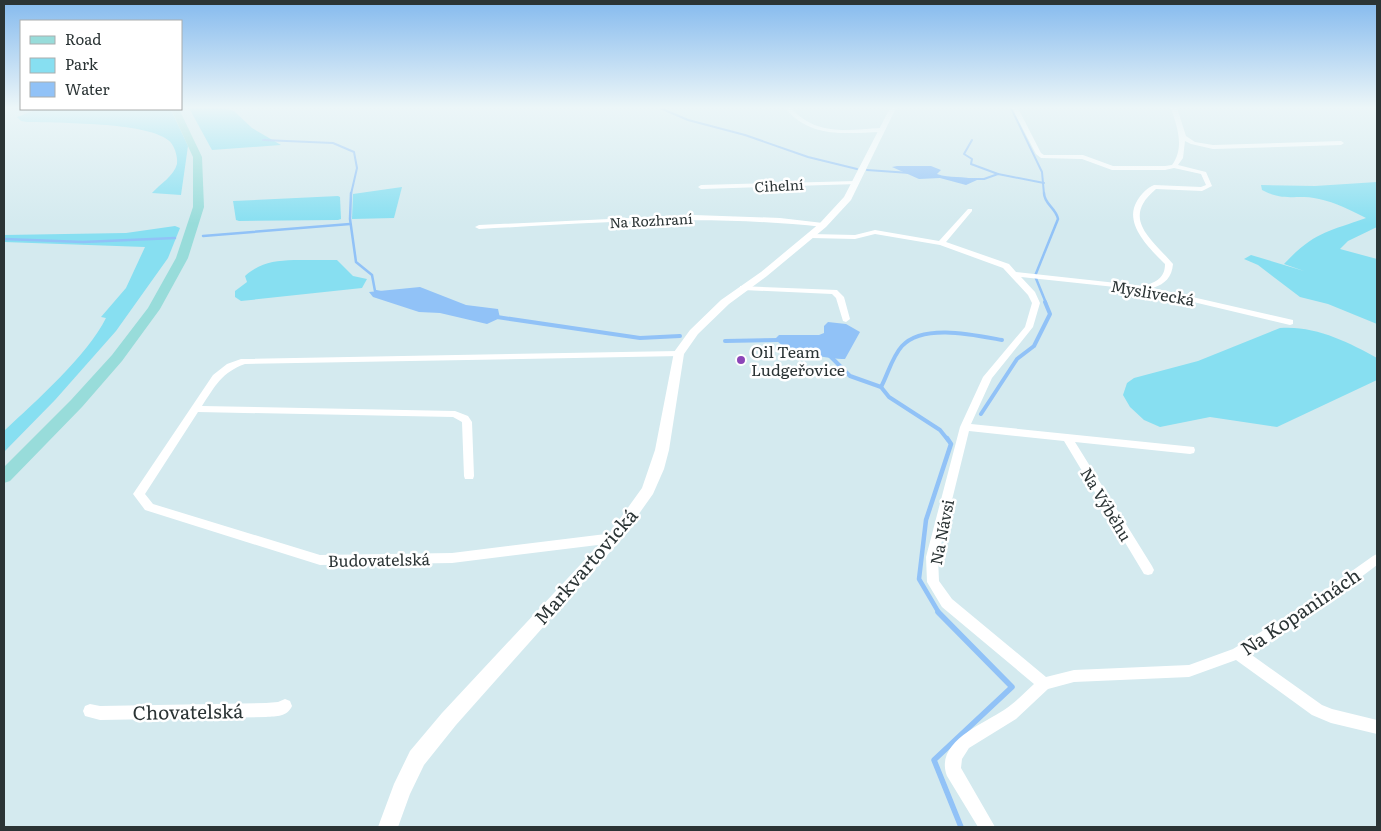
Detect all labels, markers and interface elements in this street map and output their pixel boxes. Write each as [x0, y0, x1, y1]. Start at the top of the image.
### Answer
legend [20, 20, 182, 110]
text: Road [65, 27, 101, 50]
text: Park [65, 52, 99, 75]
text: Water [65, 77, 110, 100]
street label: Cihelní [754, 174, 804, 196]
street label: Na Rozhraní [609, 208, 693, 232]
street label: Myslivecká [1109, 273, 1197, 311]
place label: Oil Team Ludgeřovice [751, 339, 845, 381]
marker: Oil Team Ludgeřovice [735, 354, 747, 366]
street label: Na Výběhu [1076, 463, 1138, 545]
street label: Na Návsi [923, 497, 959, 567]
street label: Markvartovická [527, 501, 644, 630]
street label: Budovatelská [328, 546, 431, 572]
street label: Na Kopaninách [1234, 560, 1366, 662]
street label: Chovatelská [132, 696, 244, 726]

